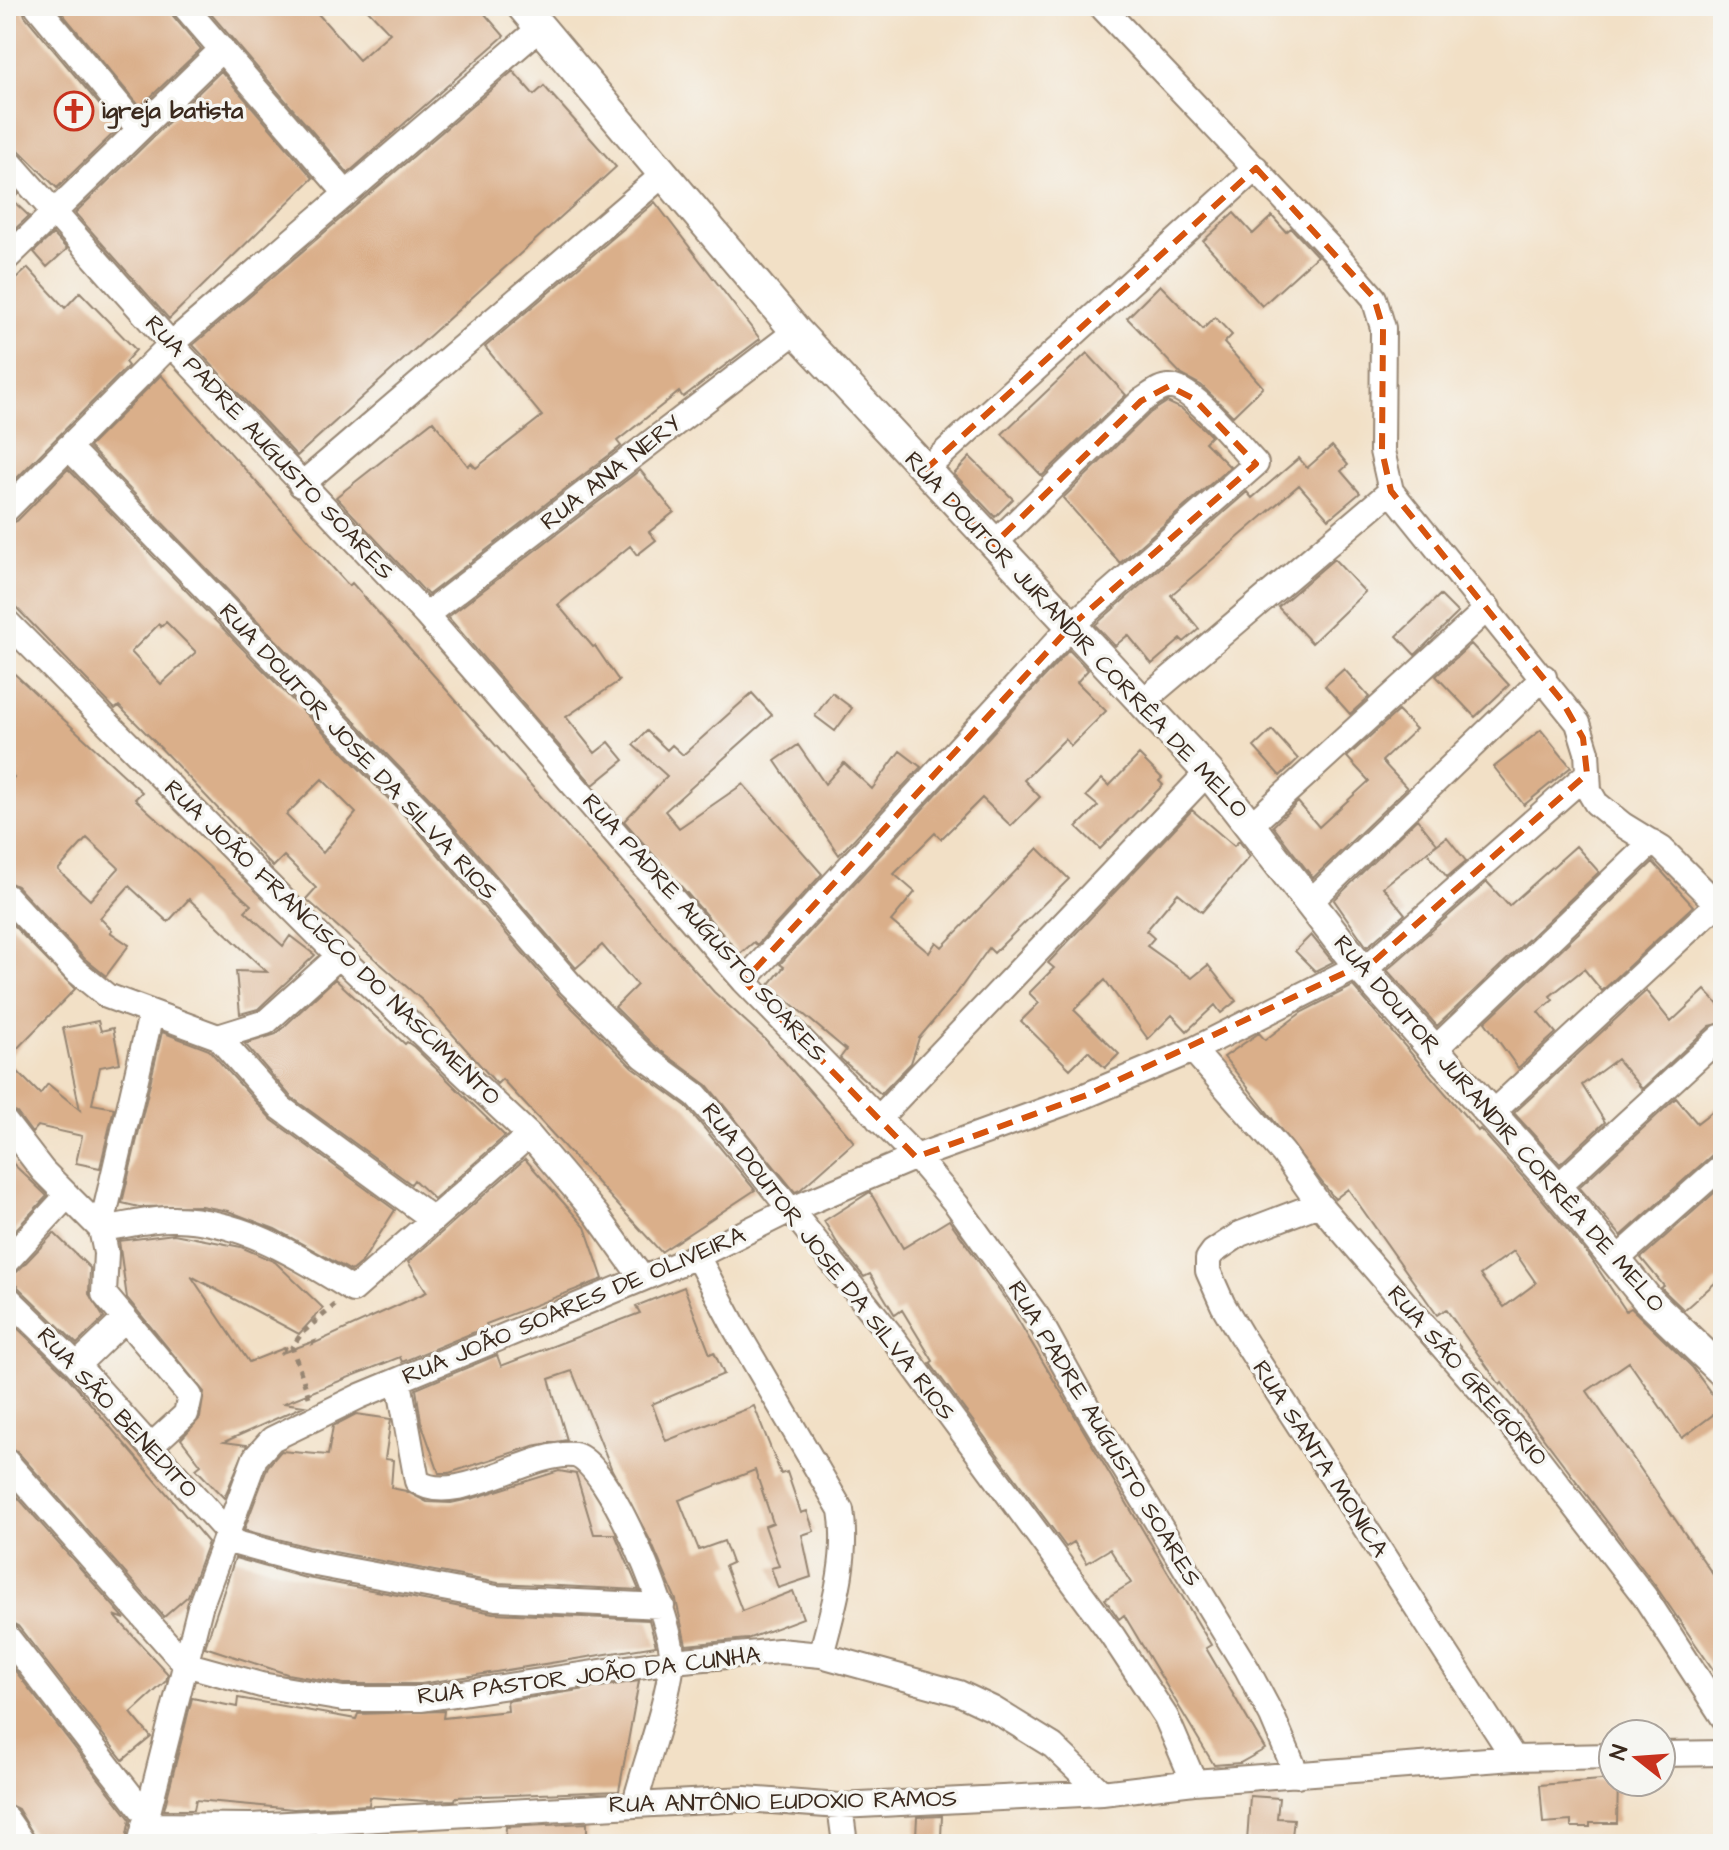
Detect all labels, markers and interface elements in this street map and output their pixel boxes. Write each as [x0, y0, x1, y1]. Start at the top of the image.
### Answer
church icon: igreja batista [53, 90, 95, 132]
place label: igreja batista [102, 94, 244, 129]
street label: RUA PADRE AUGUSTO SOARES [137, 308, 401, 588]
street label: RUA ANA NERY [533, 407, 689, 539]
street label: RUA DOUTOR JURANDIR CORRÊA DE MELO [896, 444, 1256, 826]
street label: RUA DOUTOR JOSE DA SILVA RIOS [211, 596, 505, 908]
street label: RUA JOÃO FRANCISCO DO NASCIMENTO [156, 772, 508, 1114]
street label: RUA PADRE AUGUSTO SOARES [574, 786, 834, 1070]
street label: RUA DOUTOR JURANDIR CORRÊA DE MELO [1325, 928, 1673, 1320]
street label: RUA DOUTOR JOSE DA SILVA RIOS [693, 1096, 963, 1428]
street label: RUA JOÃO SOARES DE OLIVEIRA [397, 1218, 751, 1394]
street label: RUA PADRE AUGUSTO SOARES [999, 1275, 1209, 1593]
street label: RUA SÃO GREGÓRIO [1379, 1278, 1555, 1474]
street label: RUA SÃO BENEDITO [29, 1320, 205, 1506]
street label: RUA SANTA MONICA [1244, 1354, 1396, 1564]
street label: RUA PASTOR JOÃO DA CUNHA [416, 1638, 762, 1714]
north arrow [1597, 1718, 1677, 1798]
text: N [1602, 1741, 1636, 1764]
street label: RUA ANTÔNIO EUDOXIO RAMOS [609, 1782, 957, 1822]

